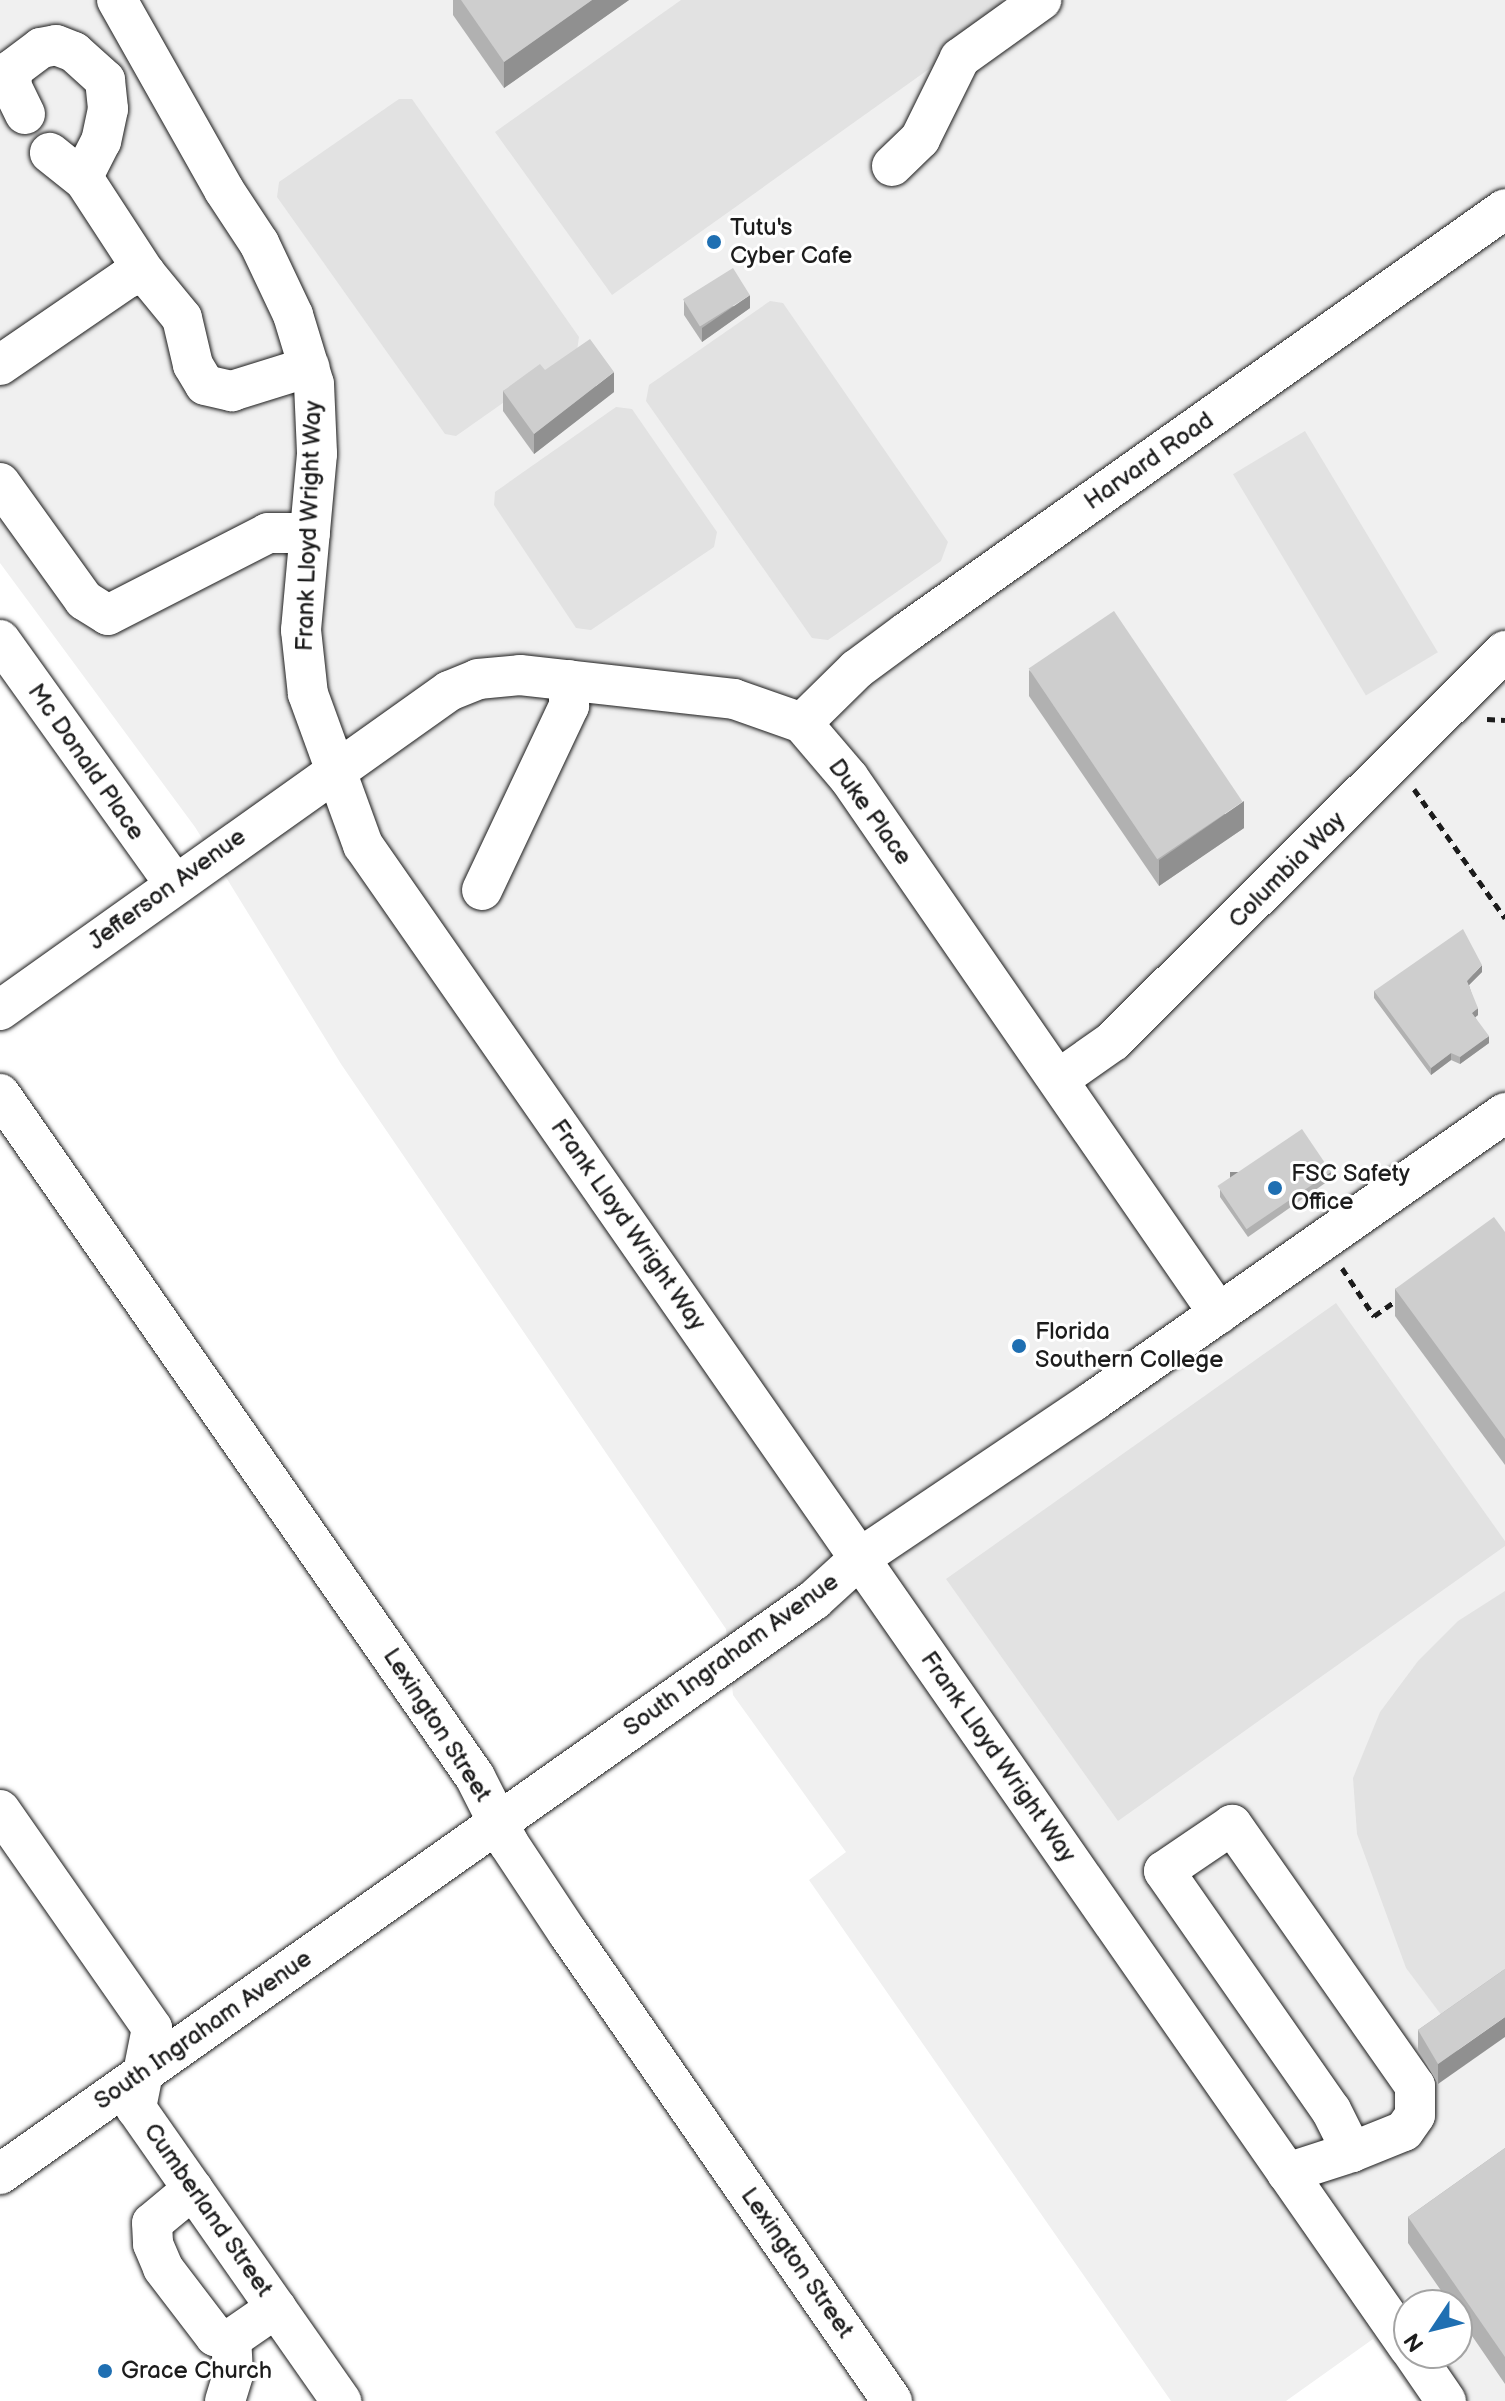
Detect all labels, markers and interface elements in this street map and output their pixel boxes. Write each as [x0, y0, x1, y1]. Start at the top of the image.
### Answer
place label: Tutu's Cyber Cafe [730, 214, 852, 270]
marker: Tutu's Cyber Cafe [705, 233, 723, 251]
street label: Frank Lloyd Wright Way [290, 399, 328, 653]
street label: Harvard Road [1079, 406, 1219, 516]
street label: Mc Donald Place [21, 678, 151, 846]
street label: Duke Place [822, 753, 918, 871]
street label: Columbia Way [1223, 806, 1351, 934]
street label: Jefferson Avenue [83, 822, 251, 956]
street label: Frank Lloyd Wright Way [544, 1113, 712, 1337]
place label: FSC Safety Office [1291, 1160, 1410, 1216]
marker: FSC Safety Office [1266, 1179, 1284, 1197]
place label: Florida Southern College [1035, 1318, 1223, 1374]
marker: Florida Southern College [1010, 1337, 1028, 1355]
street label: South Ingraham Avenue [618, 1567, 844, 1743]
street label: Lexington Street [377, 1643, 497, 1807]
street label: Frank Lloyd Wright Way [914, 1645, 1082, 1869]
street label: South Ingraham Avenue [89, 1944, 317, 2116]
street label: Cumberland Street [137, 2118, 279, 2302]
street label: Lexington Street [734, 2182, 860, 2344]
north arrow [1393, 2289, 1473, 2369]
text: N [1399, 2327, 1430, 2356]
place label: Grace Church [121, 2357, 272, 2385]
marker: Grace Church [96, 2362, 114, 2380]

